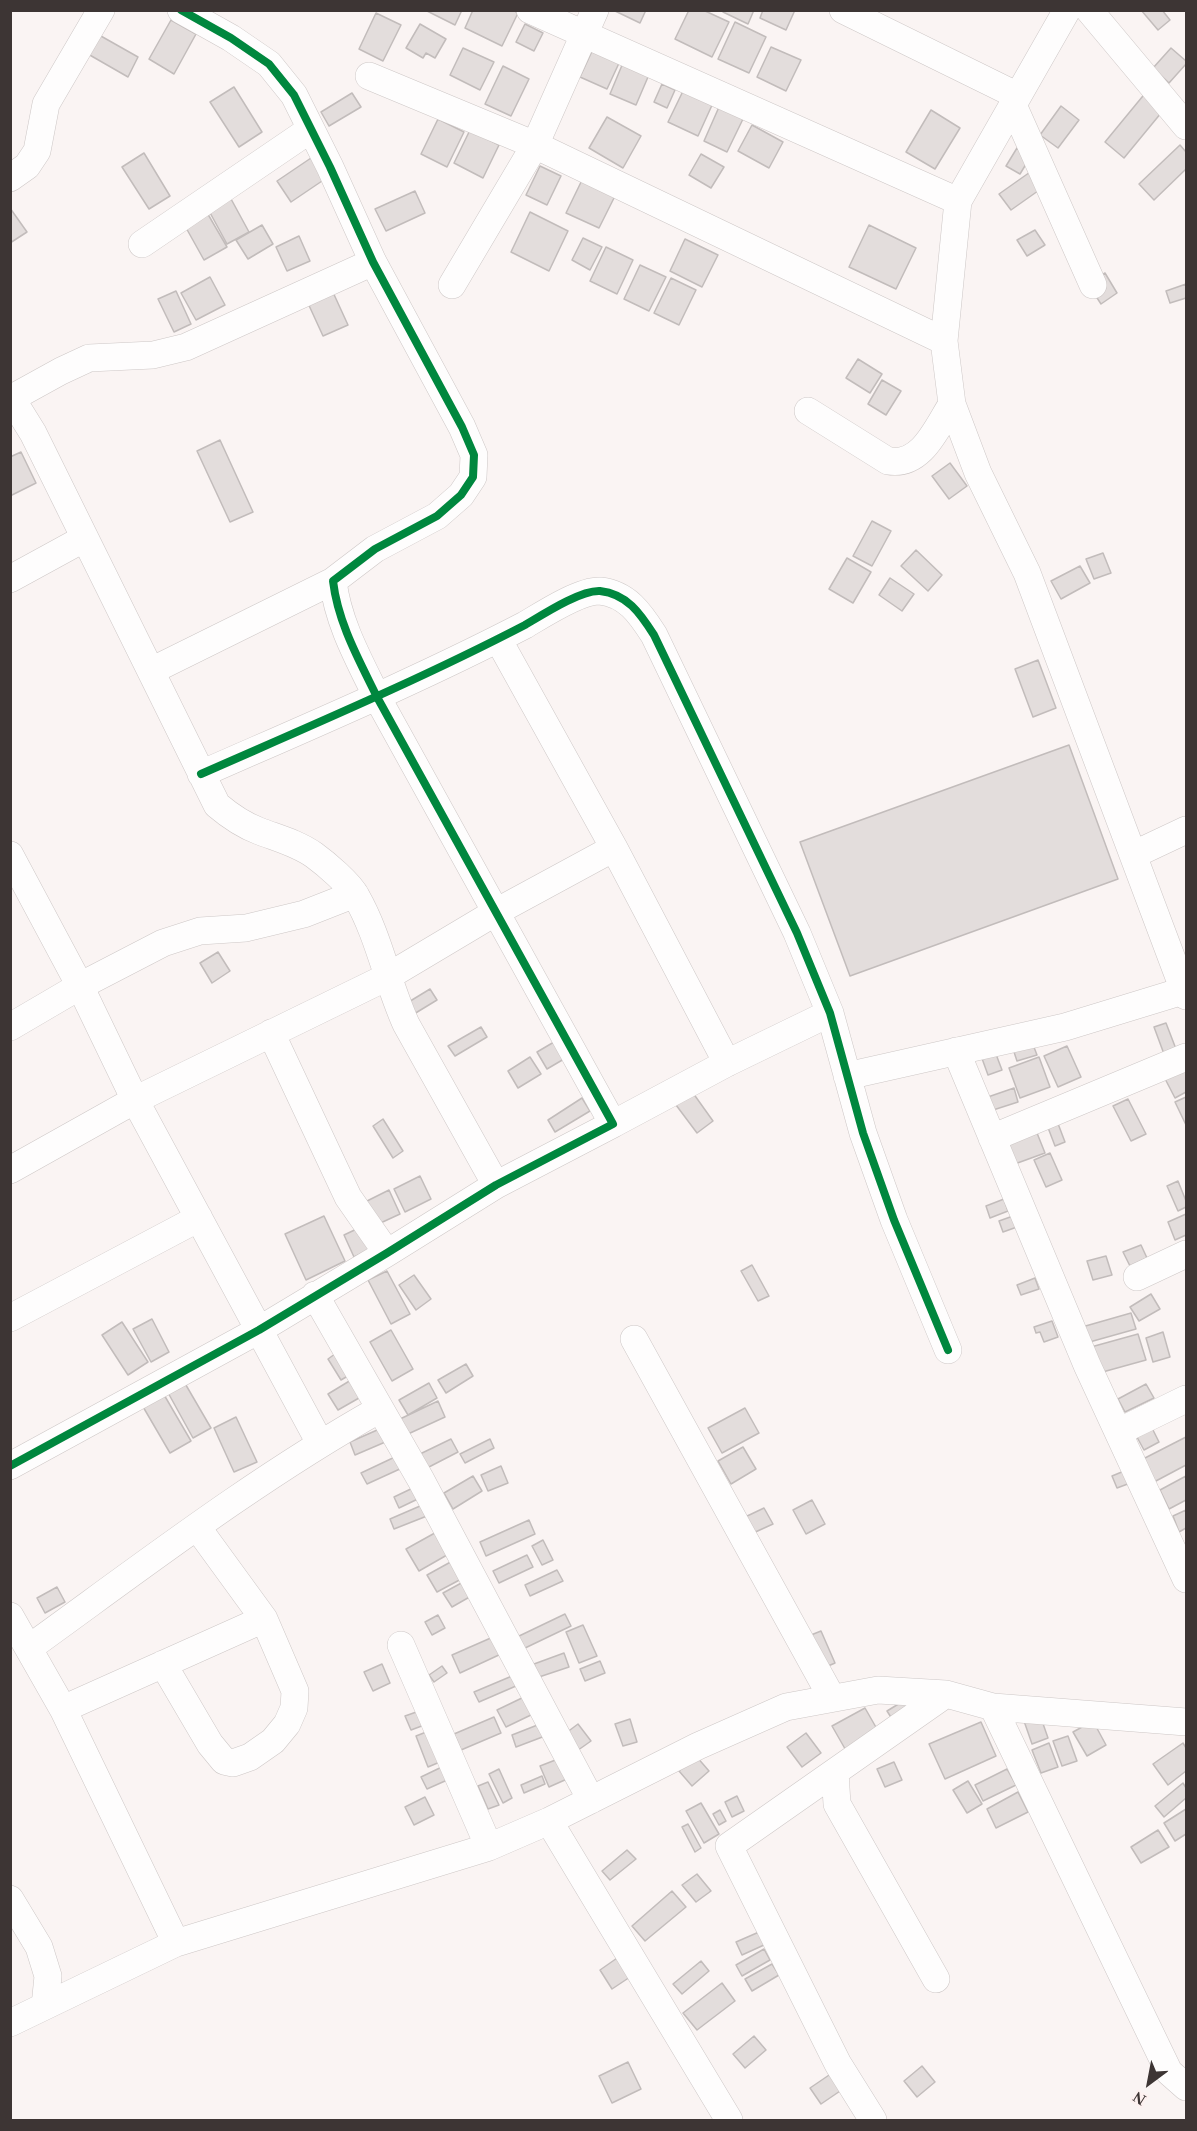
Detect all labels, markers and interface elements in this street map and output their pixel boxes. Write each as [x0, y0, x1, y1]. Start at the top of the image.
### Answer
north arrow [1119, 2053, 1179, 2113]
text: N [1130, 2088, 1149, 2109]

